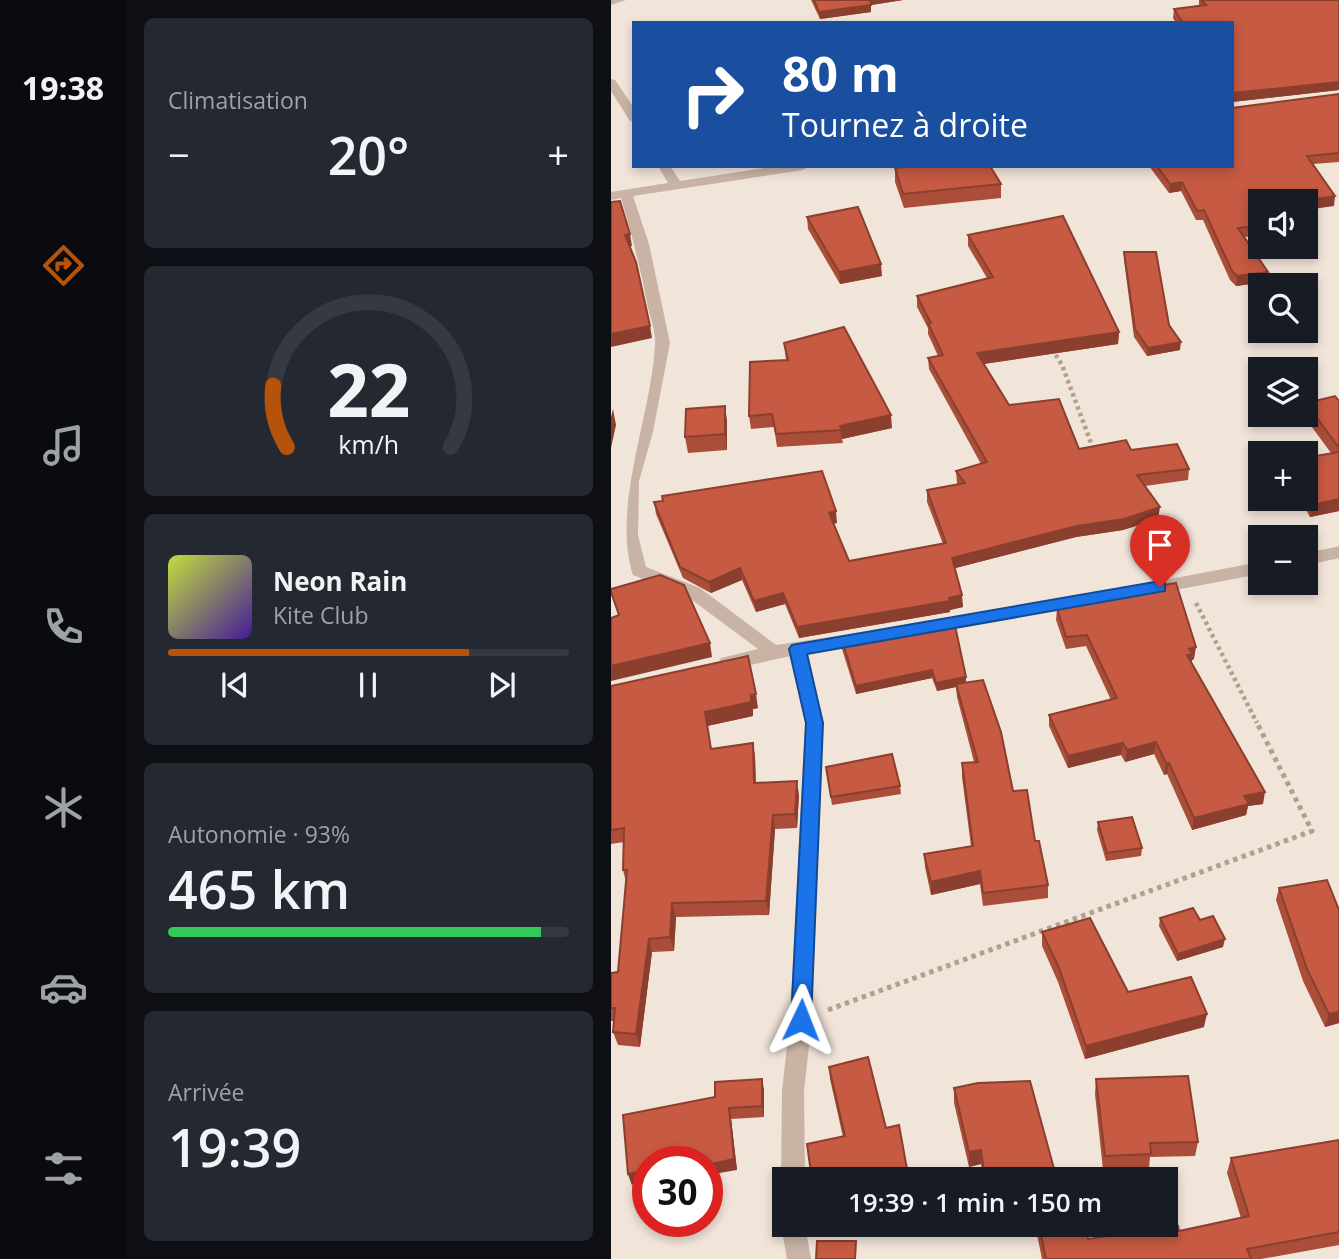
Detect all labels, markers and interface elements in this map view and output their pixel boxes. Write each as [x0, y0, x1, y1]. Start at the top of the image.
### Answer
text: 80 m [782, 40, 899, 106]
icon: right [667, 49, 758, 140]
text: 19:38 [22, 66, 104, 109]
text: Climatisation [168, 84, 308, 116]
text: Tournez à droite [782, 103, 1028, 146]
text: 20° [328, 119, 409, 190]
text: − [168, 128, 190, 180]
text: + [547, 128, 569, 180]
map controls [1248, 189, 1318, 595]
button: sound [1248, 189, 1318, 259]
icon: directions [39, 241, 88, 290]
button: search [1248, 273, 1318, 343]
text: 22 [327, 340, 410, 439]
button: layers [1248, 357, 1318, 427]
icon: music [39, 421, 88, 470]
text: km/h [338, 427, 399, 461]
button: + [1248, 441, 1318, 511]
pin [1130, 515, 1190, 587]
button: − [1248, 525, 1318, 595]
icon: arrive [1141, 526, 1179, 564]
text: Neon Rain [273, 563, 407, 599]
text: Kite Club [273, 599, 368, 631]
icon: phone [39, 602, 88, 651]
icon: previous [216, 666, 254, 704]
icon: pause [349, 666, 387, 704]
icon: next [483, 666, 521, 704]
icon: climate [39, 783, 88, 832]
text: Autonomie · 93% [168, 818, 350, 850]
text: 465 km [168, 853, 350, 924]
icon: car [39, 963, 88, 1012]
position arrow [764, 983, 838, 1057]
text: Arrivée [168, 1076, 244, 1108]
text: 19:39 [168, 1111, 301, 1182]
icon: filters [39, 1144, 88, 1193]
speed limit sign: 30 [632, 1146, 723, 1237]
text: 19:39 · 1 min · 150 m [848, 1184, 1102, 1220]

